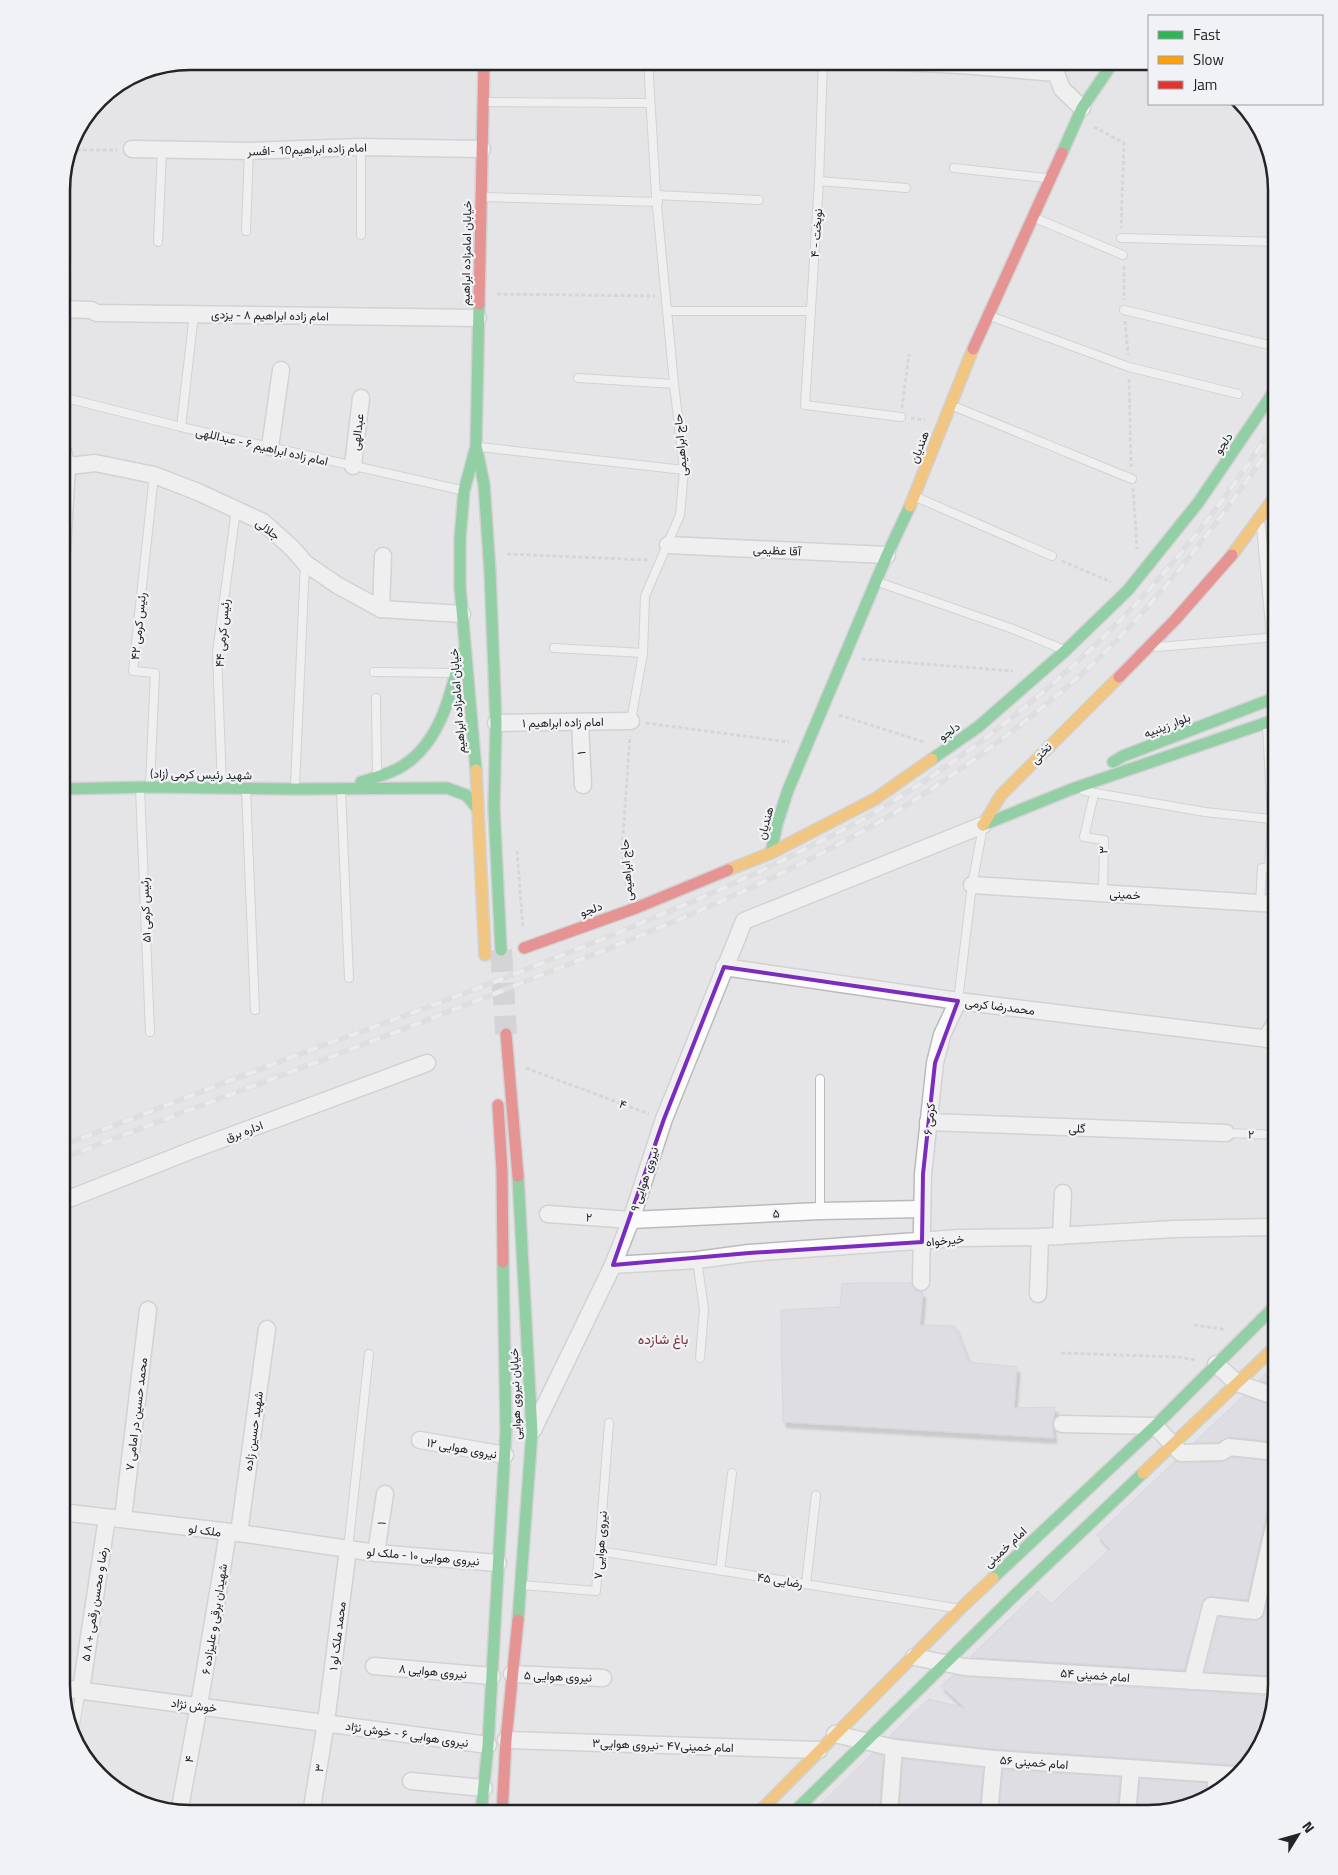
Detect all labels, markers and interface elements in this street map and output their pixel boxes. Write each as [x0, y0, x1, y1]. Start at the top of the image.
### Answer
legend [1148, 15, 1323, 105]
text: Fast [1193, 23, 1221, 46]
text: Slow [1193, 48, 1224, 71]
text: Jam [1193, 73, 1217, 96]
street label: امام زاده ابراهیم10 -افسر [246, 137, 367, 161]
street label: خیابان امامزاده ابراهیم [456, 200, 476, 306]
street label: ۴ - نوبخت [805, 208, 827, 258]
street label: امام زاده ابراهیم ۸ - یزدی [211, 304, 329, 326]
street label: عبدالهی [345, 412, 369, 452]
street label: حاج ابراهیمی [668, 413, 692, 477]
street label: امام زاده ابراهیم ۶ - عبداللهی [194, 422, 330, 470]
street label: هندیان [904, 428, 934, 466]
street label: دلجو [1209, 428, 1237, 458]
street label: جلالی [252, 513, 284, 545]
street label: آقا عظیمی [753, 539, 803, 561]
street label: رئیس کرمی ۴۲ [125, 591, 151, 661]
street label: رئیس کرمی ۴۴ [210, 598, 234, 668]
street label: خیابان امامزاده ابراهیم [444, 648, 470, 754]
street label: بلوار زینبیه [1141, 707, 1193, 743]
street label: امام زاده ابراهیم ۱ [522, 712, 604, 732]
street label: دلجو [934, 717, 964, 745]
street label: تختی [1026, 738, 1056, 768]
street label: ۱ [571, 751, 591, 755]
street label: شهید رئیس کرمی (زاد) [150, 764, 252, 784]
street label: هندیان [751, 804, 779, 842]
street label: حاج ابراهیمی [614, 838, 638, 902]
street label: ۳ [1093, 846, 1113, 854]
street label: رئیس کرمی ۵۱ [134, 877, 156, 943]
street label: خمینی [1109, 883, 1141, 905]
street label: دلجو [577, 896, 605, 922]
street label: محمدرضا کرمی [964, 992, 1036, 1020]
street label: ۴ [616, 1094, 630, 1114]
street label: کرمی ۶ [918, 1102, 940, 1136]
street label: اداره برق [223, 1115, 265, 1147]
street label: گلی [1068, 1118, 1086, 1138]
street label: ۲ [1248, 1124, 1254, 1144]
street label: نیروی هوایی ۹ [625, 1144, 663, 1214]
street label: ۵ [772, 1203, 780, 1223]
street label: ۲ [585, 1207, 593, 1227]
street label: خیرخواه [925, 1229, 965, 1251]
district label: باغ شازده [638, 1328, 688, 1350]
street label: خیابان نیروی هوایی [504, 1348, 526, 1440]
street label: ۷ محمد حسین در امامی [120, 1356, 152, 1472]
street label: شهید حسین زاده [238, 1390, 268, 1472]
street label: نیروی هوایی ۱۲ [425, 1432, 499, 1464]
street label: نیروی هوایی ۷ [588, 1510, 612, 1580]
street label: ملک لو [187, 1518, 223, 1542]
street label: ۱ [371, 1520, 391, 1526]
street label: امام خمینی [979, 1522, 1031, 1572]
street label: نیروی هوایی ۱۰ - ملک لو [366, 1542, 480, 1570]
street label: ۵ رضا و محسن رقمی + ۸ [76, 1546, 112, 1662]
street label: ۶ شهیدان برقی و علیزاده [196, 1562, 232, 1676]
street label: رضایی ۴۵ [756, 1567, 804, 1593]
street label: ۱ محمد ملک لو [323, 1600, 351, 1672]
street label: نیروی هوایی ۸ [398, 1659, 468, 1683]
street label: امام خمینی ۵۴ [1060, 1663, 1130, 1687]
street label: نیروی هوایی ۵ [523, 1665, 593, 1687]
street label: خوش نژاد [170, 1693, 218, 1717]
street label: نیروی هوایی ۶ - خوش نژاد [344, 1716, 470, 1752]
street label: امام خمینی۴۷ -نیروی هوایی۳ [592, 1733, 734, 1757]
street label: امام خمینی ۵۶ [999, 1750, 1069, 1774]
street label: ۴ [179, 1754, 199, 1764]
street label: ۳ [309, 1763, 329, 1773]
north arrow [1273, 1810, 1323, 1860]
text: N [1297, 1817, 1320, 1837]

